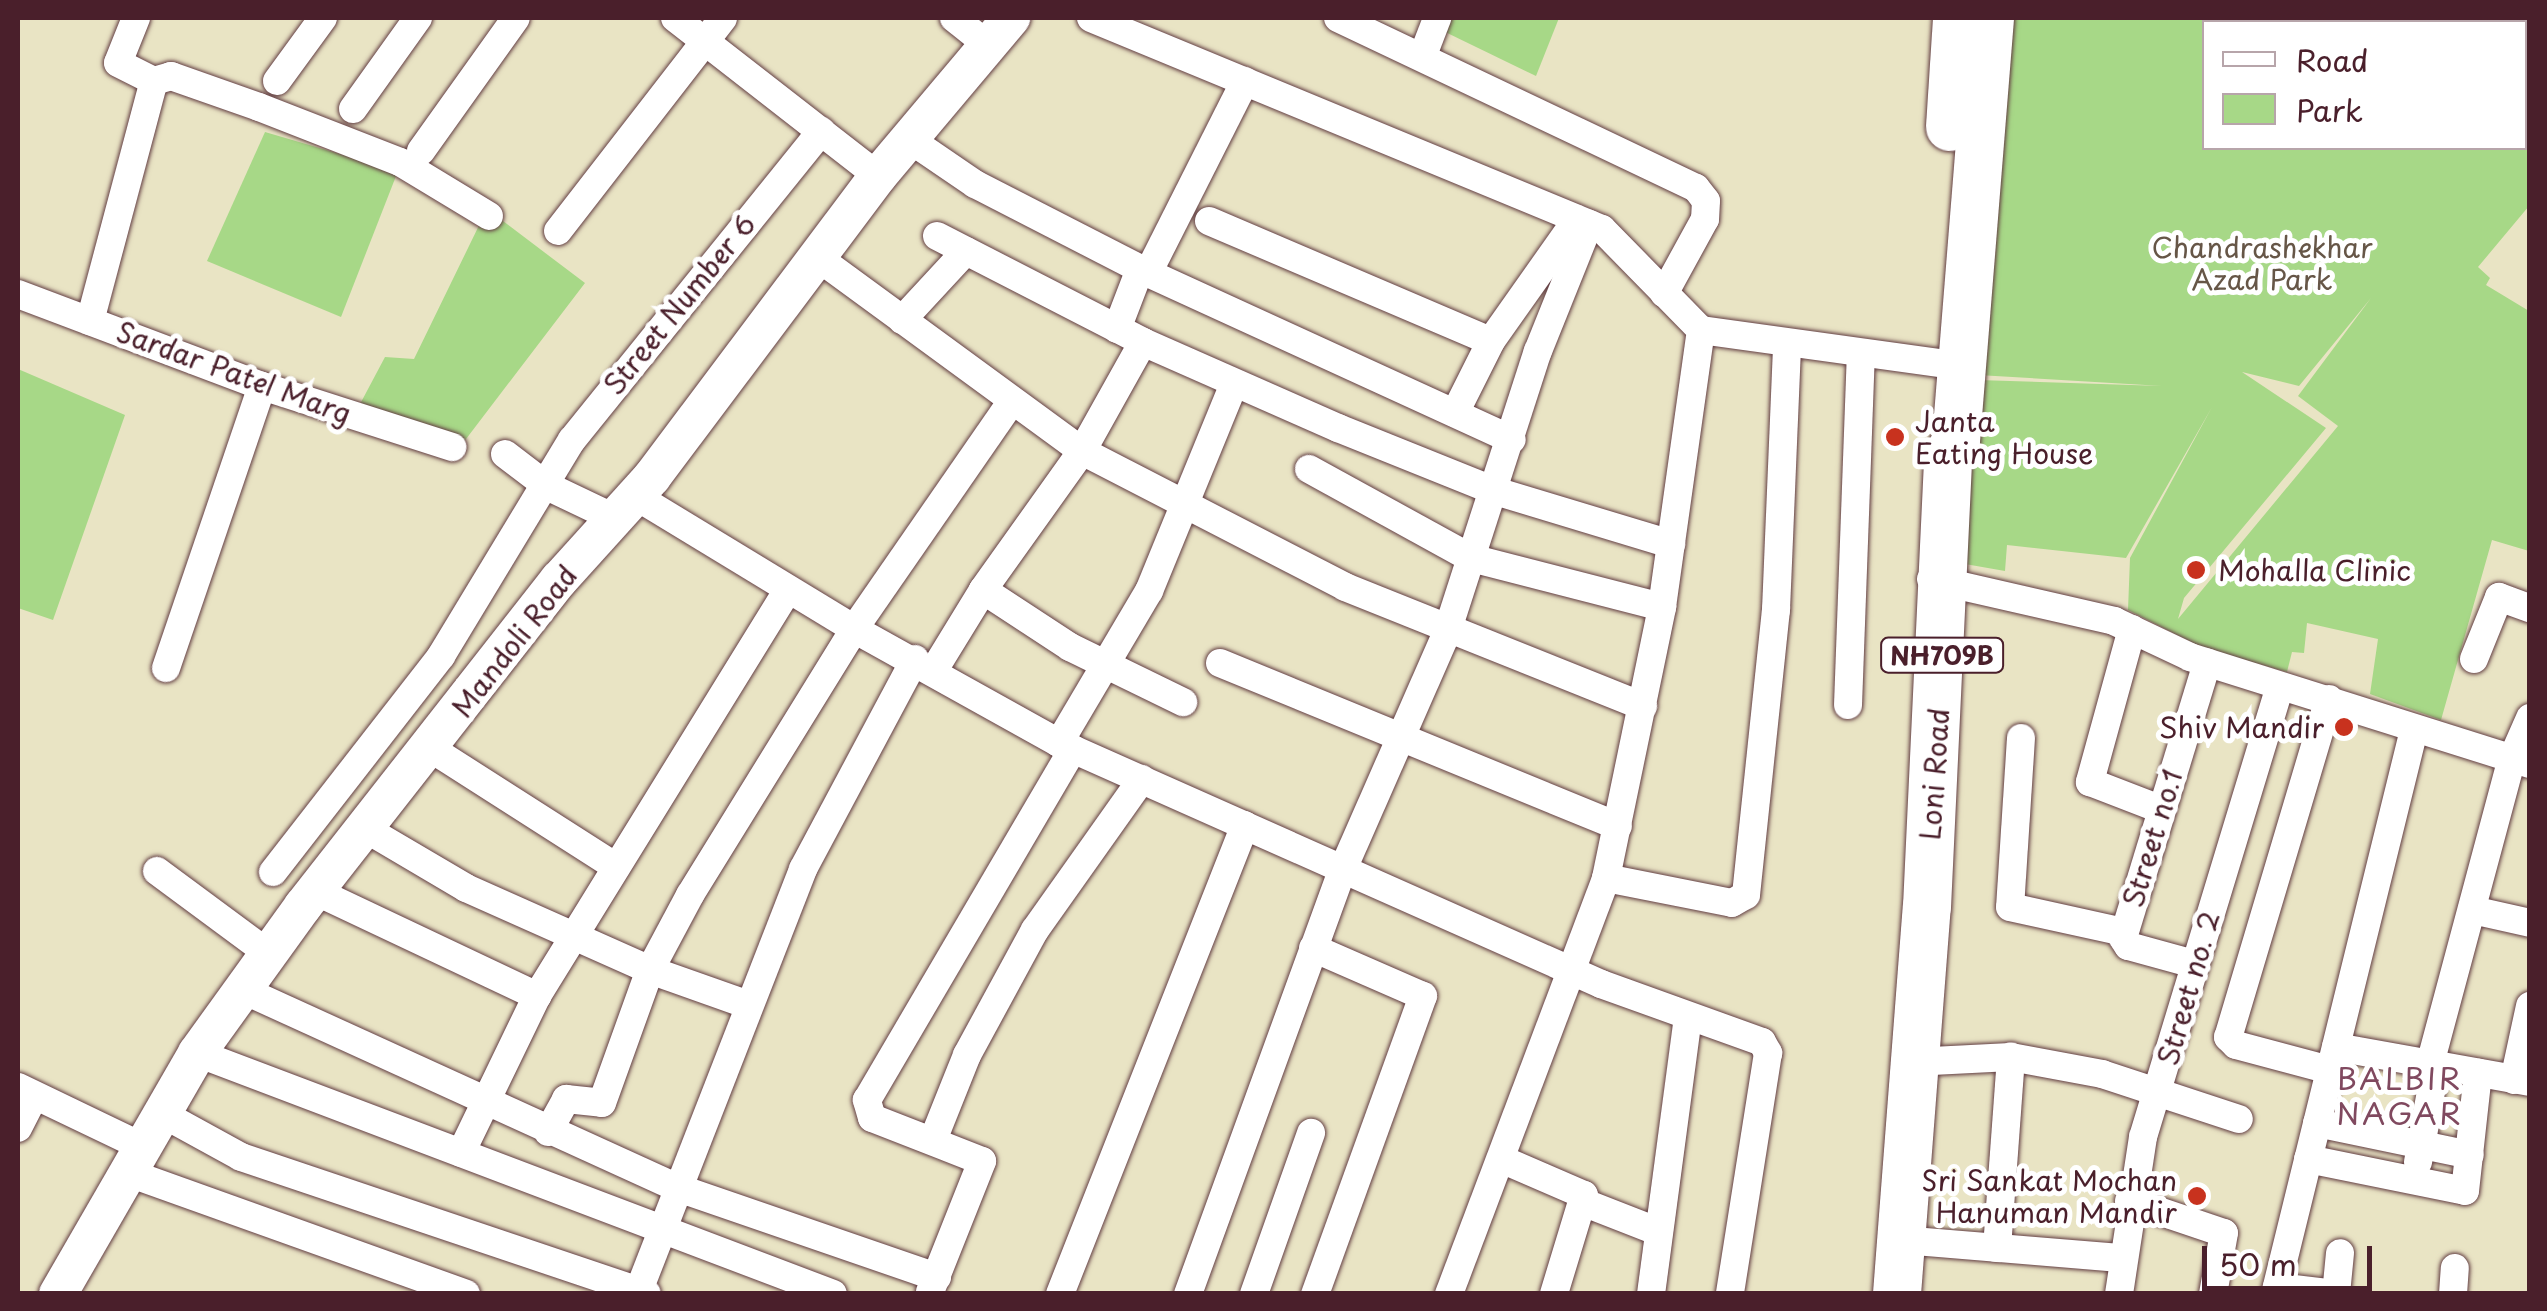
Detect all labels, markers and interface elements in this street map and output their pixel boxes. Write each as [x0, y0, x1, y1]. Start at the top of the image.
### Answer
legend [2202, 20, 2527, 150]
text: Road [2296, 37, 2369, 82]
text: Park [2296, 87, 2363, 132]
street label: Street Number 6 [594, 205, 764, 403]
park label: Chandrashekhar Azad Park [2151, 230, 2373, 296]
street label: Sardar Patel Marg [111, 314, 357, 430]
place label: Janta Eating House [1915, 404, 2093, 470]
marker: Janta Eating House [1884, 426, 1906, 448]
place label: Mohalla Clinic [2218, 553, 2411, 587]
marker: Mohalla Clinic [2183, 557, 2209, 583]
street label: Mandoli Road [444, 558, 584, 724]
road number: NH709B [1880, 635, 2004, 675]
street label: Loni Road [1913, 707, 1955, 841]
place label: Shiv Mandir [2161, 710, 2324, 744]
marker: Shiv Mandir [2333, 716, 2355, 738]
street label: Street no.1 [2115, 764, 2189, 912]
street label: Street no. 2 [2150, 906, 2226, 1070]
district label: BALBIR NAGAR [2336, 1060, 2464, 1130]
place label: Sri Sankat Mochan Hanuman Mandir [1918, 1163, 2177, 1229]
marker: Sri Sankat Mochan Hanuman Mandir [2186, 1185, 2208, 1207]
scale bar [2207, 1226, 2377, 1288]
text: 50 m [2219, 1241, 2297, 1286]

